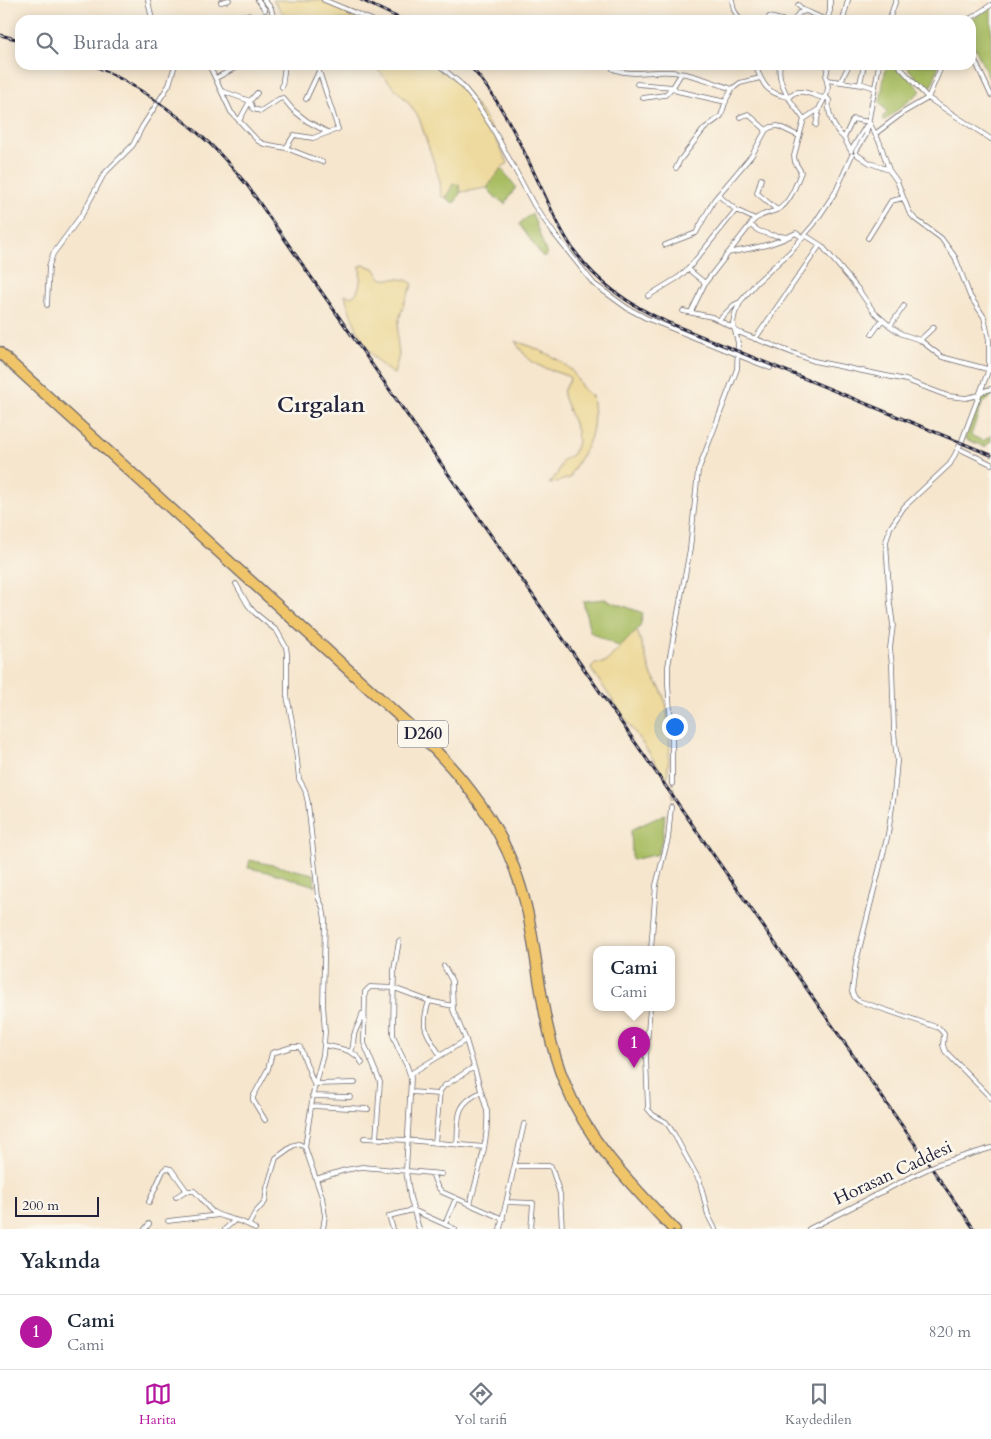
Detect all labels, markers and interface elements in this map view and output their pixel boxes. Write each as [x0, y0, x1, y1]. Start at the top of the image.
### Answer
search box [15, 15, 976, 70]
icon: search [33, 29, 61, 57]
text: Burada ara [73, 30, 158, 56]
district label: Cırgalan [277, 390, 365, 420]
your location [662, 714, 688, 740]
road number: D260 [398, 721, 448, 748]
popup [593, 946, 675, 1011]
text: Cami [610, 955, 658, 981]
text: Cami [610, 981, 647, 1003]
pin: 1 [618, 1027, 650, 1068]
street label: Horasan Caddesi [830, 1135, 956, 1211]
scale bar [15, 1194, 99, 1217]
text: 200 m [22, 1196, 59, 1215]
text: Yakında [20, 1247, 100, 1276]
text: Cami [67, 1308, 115, 1334]
text: 1 [32, 1321, 40, 1343]
text: 820 m [929, 1321, 971, 1343]
text: Cami [67, 1334, 104, 1356]
tab: Harita [139, 1380, 176, 1429]
tab: Yol tarifi [454, 1380, 507, 1429]
tab: Kaydedilen [785, 1380, 852, 1429]

